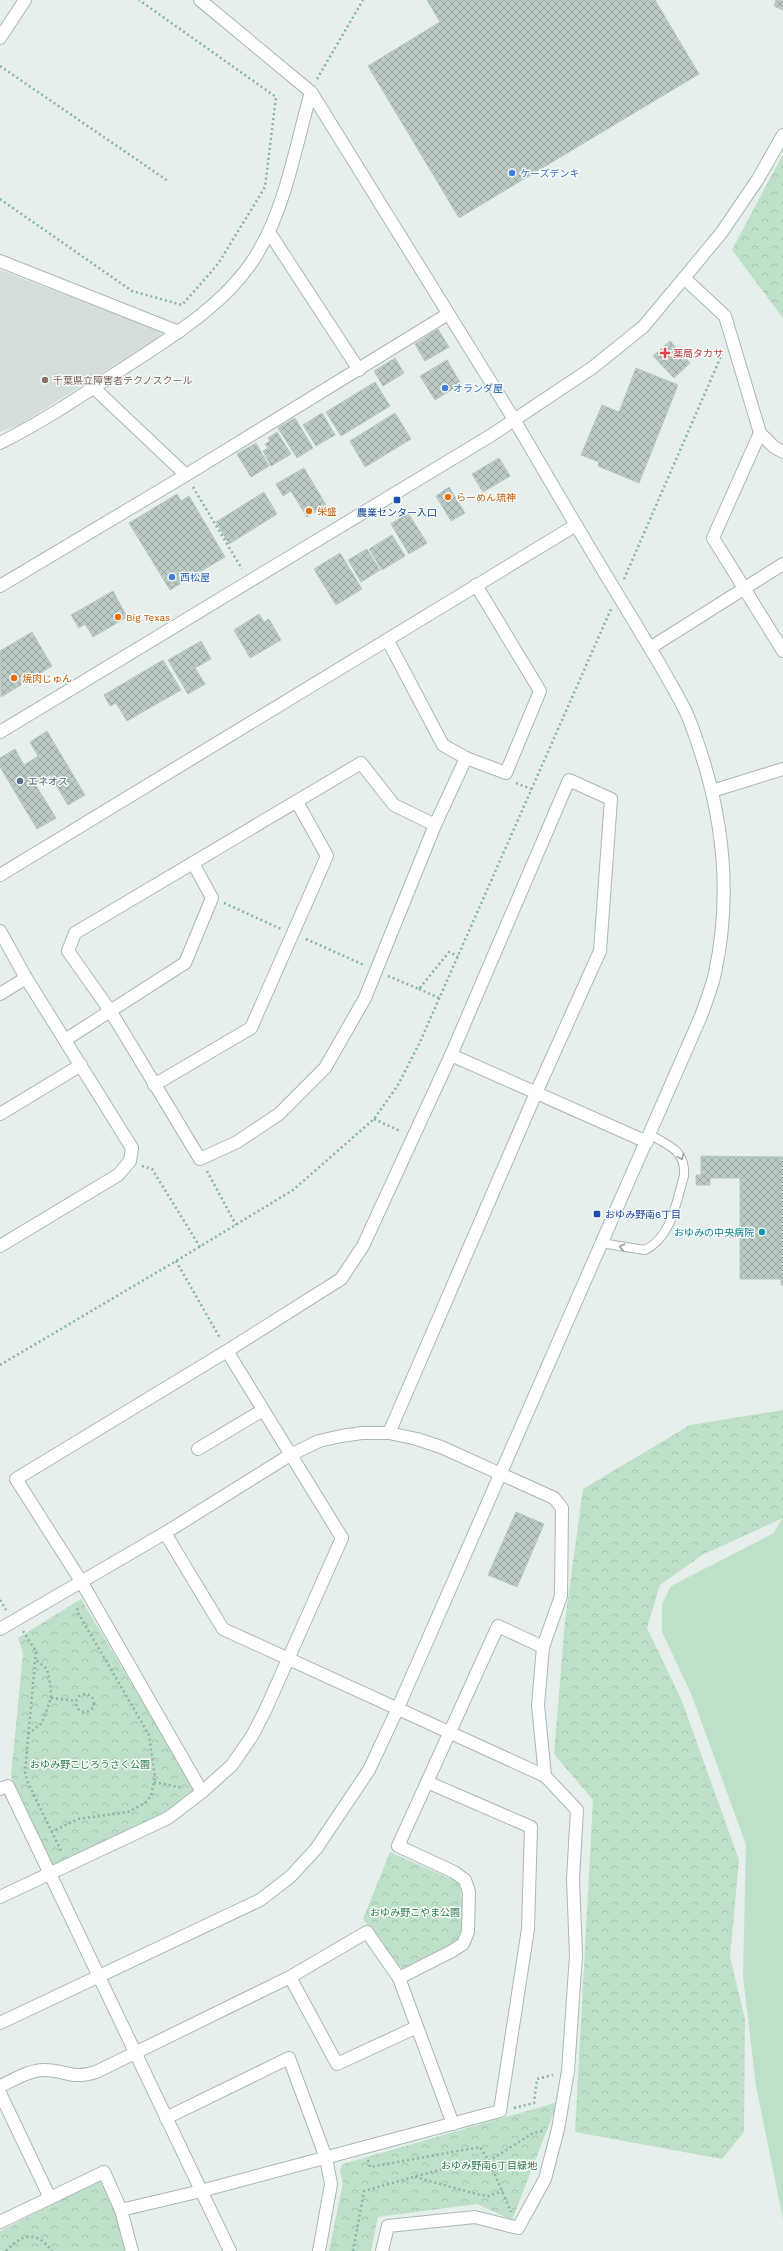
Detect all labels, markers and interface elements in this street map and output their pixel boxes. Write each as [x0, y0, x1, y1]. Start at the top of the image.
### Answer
marker: ケーズデンキ [507, 168, 517, 178]
place label: ケーズデンキ [520, 168, 580, 179]
marker: 薬局タカサ [660, 348, 670, 358]
place label: 薬局タカサ [673, 348, 723, 359]
marker: 千葉県立障害者テクノスクール [40, 375, 50, 385]
place label: 千葉県立障害者テクノスクール [53, 375, 192, 386]
marker: オランダ屋 [440, 383, 450, 393]
place label: オランダ屋 [453, 383, 503, 394]
marker: らーめん琉神 [443, 492, 453, 502]
place label: らーめん琉神 [456, 492, 516, 503]
marker: 農業センター入口 [392, 495, 402, 505]
marker: 栄盛 [304, 506, 314, 516]
place label: 栄盛 [317, 506, 337, 517]
place label: 農業センター入口 [357, 507, 437, 518]
marker: 西松屋 [167, 572, 177, 582]
place label: 西松屋 [180, 572, 210, 583]
marker: Big Texas [113, 612, 123, 622]
place label: Big Texas [126, 612, 170, 623]
marker: 焼肉じゅん [9, 673, 19, 683]
place label: 焼肉じゅん [22, 673, 72, 684]
marker: エネオス [15, 776, 25, 786]
place label: エネオス [28, 776, 68, 787]
one-way arrow [676, 1153, 684, 1161]
marker: おゆみ野南6丁目 [592, 1209, 602, 1219]
place label: おゆみ野南6丁目 [605, 1209, 681, 1220]
place label: おゆみの中央病院 [674, 1227, 754, 1238]
marker: おゆみの中央病院 [757, 1227, 767, 1237]
one-way arrow [618, 1243, 625, 1252]
park label: おゆみ野こじろうさく公園 [30, 1759, 150, 1770]
park label: おゆみ野こやま公園 [370, 1907, 460, 1918]
park label: おゆみ野南6丁目緑地 [441, 2160, 538, 2171]

